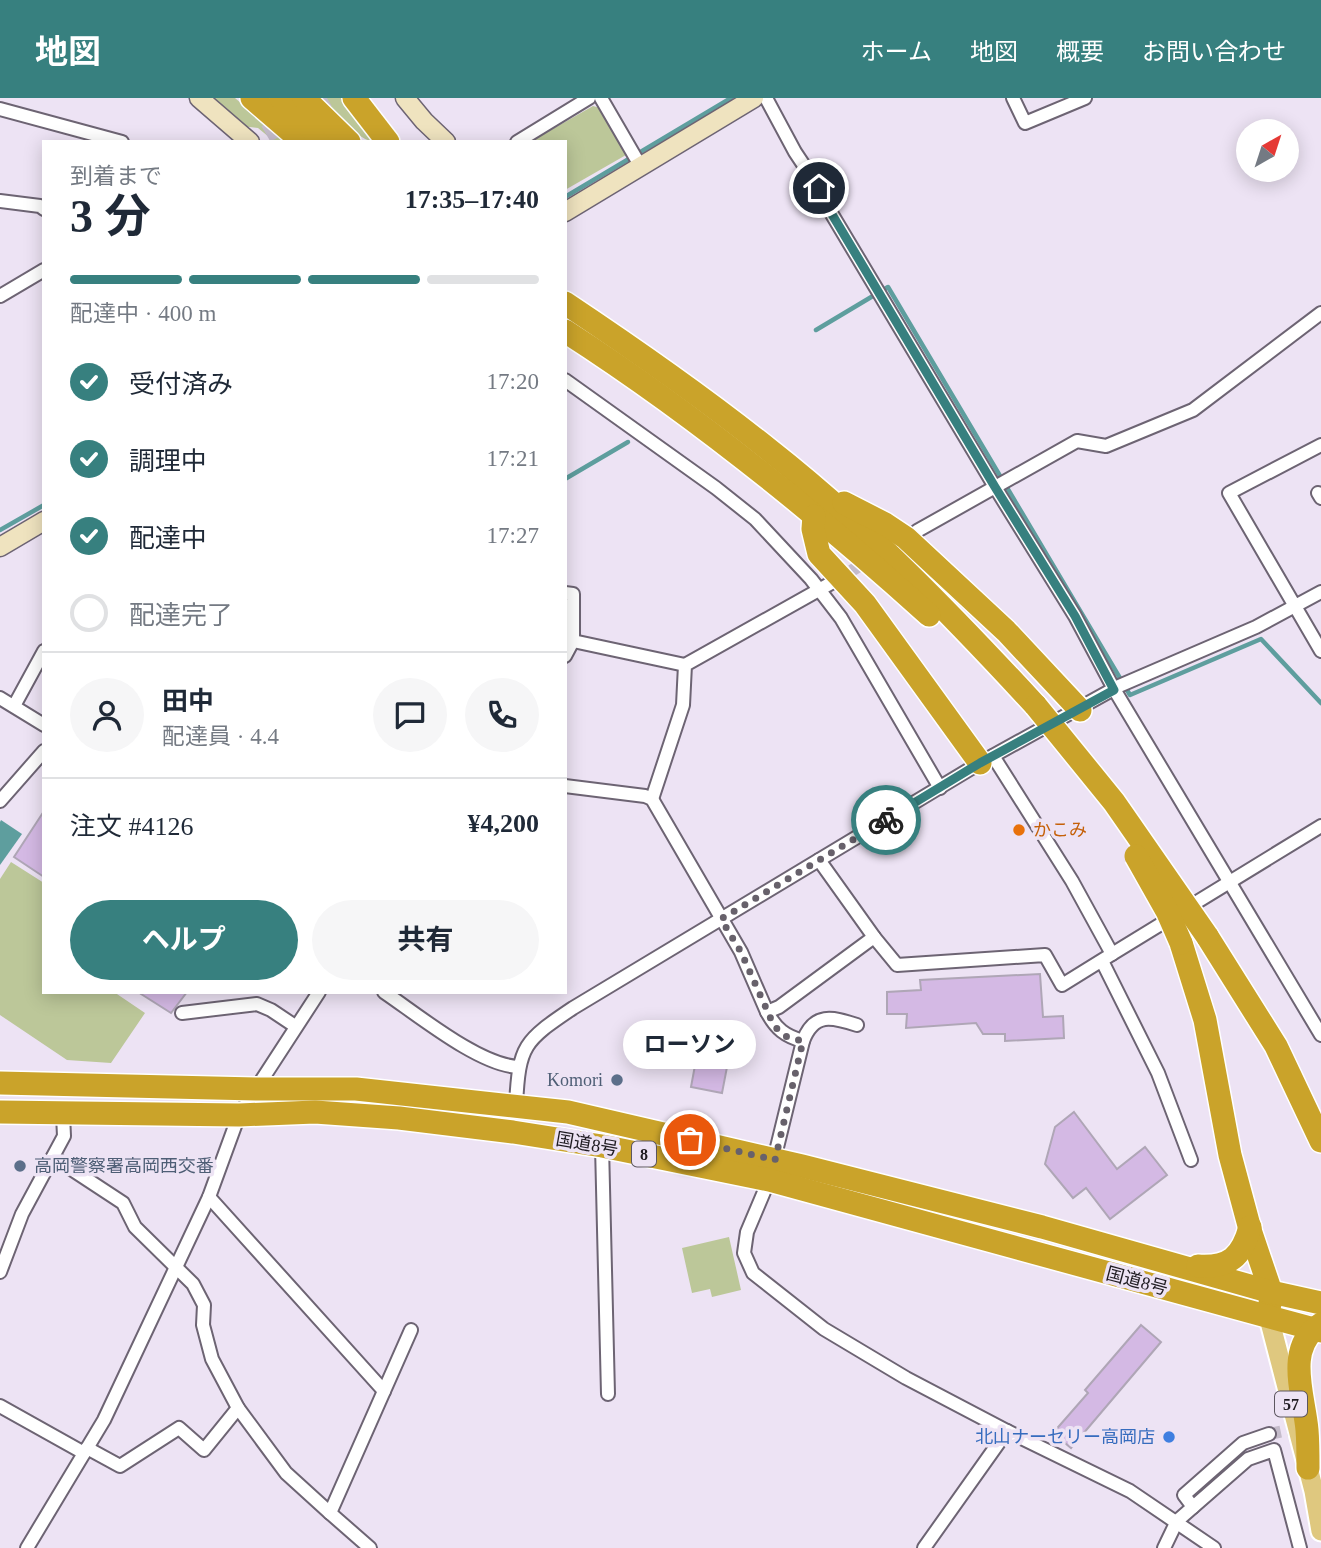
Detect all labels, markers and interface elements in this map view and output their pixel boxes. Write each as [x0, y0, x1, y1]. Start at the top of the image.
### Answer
text: 地図 [35, 34, 101, 70]
text: ホーム [861, 39, 932, 65]
text: 地図 [970, 39, 1018, 65]
text: 概要 [1056, 39, 1104, 65]
text: お問い合わせ [1142, 39, 1286, 65]
north arrow [1236, 119, 1298, 182]
map controls [1236, 119, 1299, 182]
pin [789, 158, 849, 218]
text: 到着まで [70, 164, 162, 189]
icon: home [800, 169, 838, 207]
text: 17:35–17:40 [405, 185, 539, 214]
text: 3 分 [70, 191, 151, 242]
text: 配達中 · 400 m [70, 301, 216, 326]
icon: check [70, 363, 108, 401]
text: 17:20 [487, 369, 539, 394]
text: 受付済み [129, 370, 233, 399]
icon: check [70, 440, 108, 478]
text: 17:21 [487, 446, 539, 471]
text: 調理中 [129, 447, 207, 476]
icon: check [70, 517, 108, 555]
text: 17:27 [487, 523, 539, 548]
text: 配達中 [129, 524, 207, 553]
text: 配達完了 [129, 601, 233, 630]
button: person [70, 678, 144, 752]
button: chat [373, 678, 447, 752]
button: phone [465, 678, 539, 752]
text: 田中 [162, 687, 214, 716]
text: 配達員 · 4.4 [162, 724, 279, 749]
courier [851, 785, 921, 855]
icon: bike [867, 801, 905, 839]
text: ¥4,200 [468, 809, 539, 838]
text: 注文 #4126 [70, 812, 194, 841]
place label: かこみ [1033, 820, 1087, 840]
marker: かこみ [1011, 822, 1027, 838]
button: ヘルプ [70, 900, 298, 980]
button: 共有 [312, 900, 539, 980]
callout: ローソン [624, 1021, 756, 1070]
text: ローソン [644, 1032, 736, 1057]
place label: Komori [547, 1070, 603, 1090]
marker: Komori [609, 1072, 625, 1088]
pin [660, 1110, 720, 1170]
icon: bag [671, 1121, 709, 1159]
street label: 国道8号 [554, 1129, 620, 1159]
road number: 8 [632, 1142, 656, 1166]
place label: 高岡警察署高岡西交番 [34, 1156, 214, 1176]
marker: 高岡警察署高岡西交番 [12, 1158, 28, 1174]
street label: 国道8号 [1104, 1263, 1170, 1299]
road number: 57 [1275, 1392, 1307, 1416]
place label: 北山ナーセリー高岡店 [975, 1427, 1155, 1447]
marker: 北山ナーセリー高岡店 [1161, 1429, 1177, 1445]

